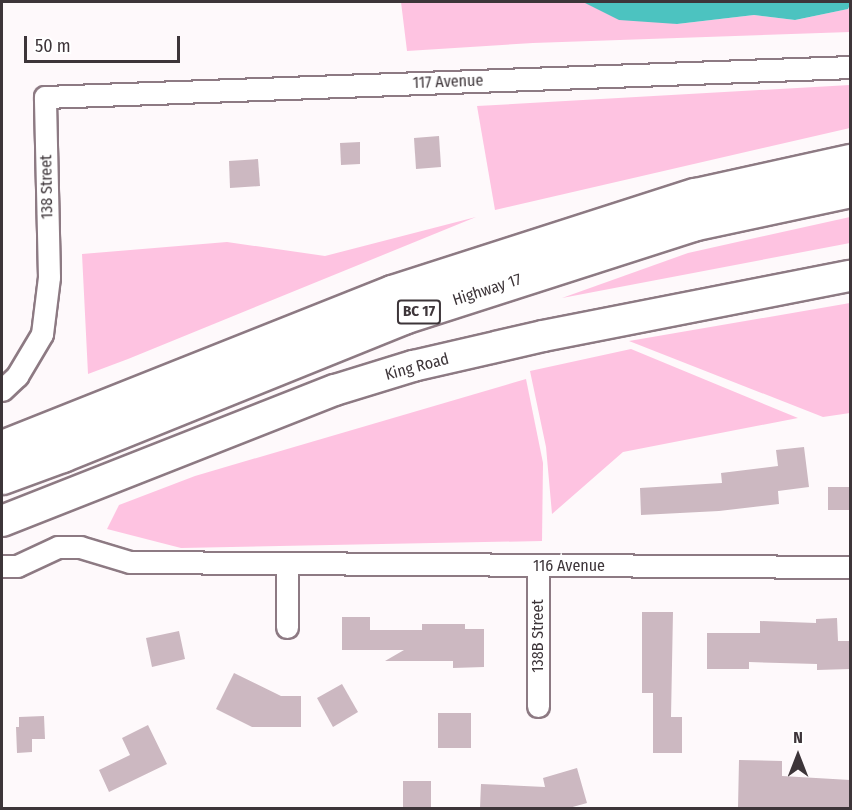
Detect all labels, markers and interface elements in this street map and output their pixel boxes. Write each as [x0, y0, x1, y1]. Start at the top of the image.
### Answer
scale bar [27, 24, 183, 62]
text: 50 m [35, 35, 71, 57]
street label: 117 Avenue [412, 71, 484, 93]
street label: 138 Street [37, 155, 57, 219]
street label: Highway 17 [450, 270, 524, 310]
road number: BC 17 [396, 300, 442, 324]
street label: King Road [383, 349, 451, 385]
street label: 116 Avenue [533, 556, 605, 576]
street label: 138B Street [528, 599, 548, 673]
north arrow [768, 726, 828, 786]
text: N [793, 728, 803, 747]

